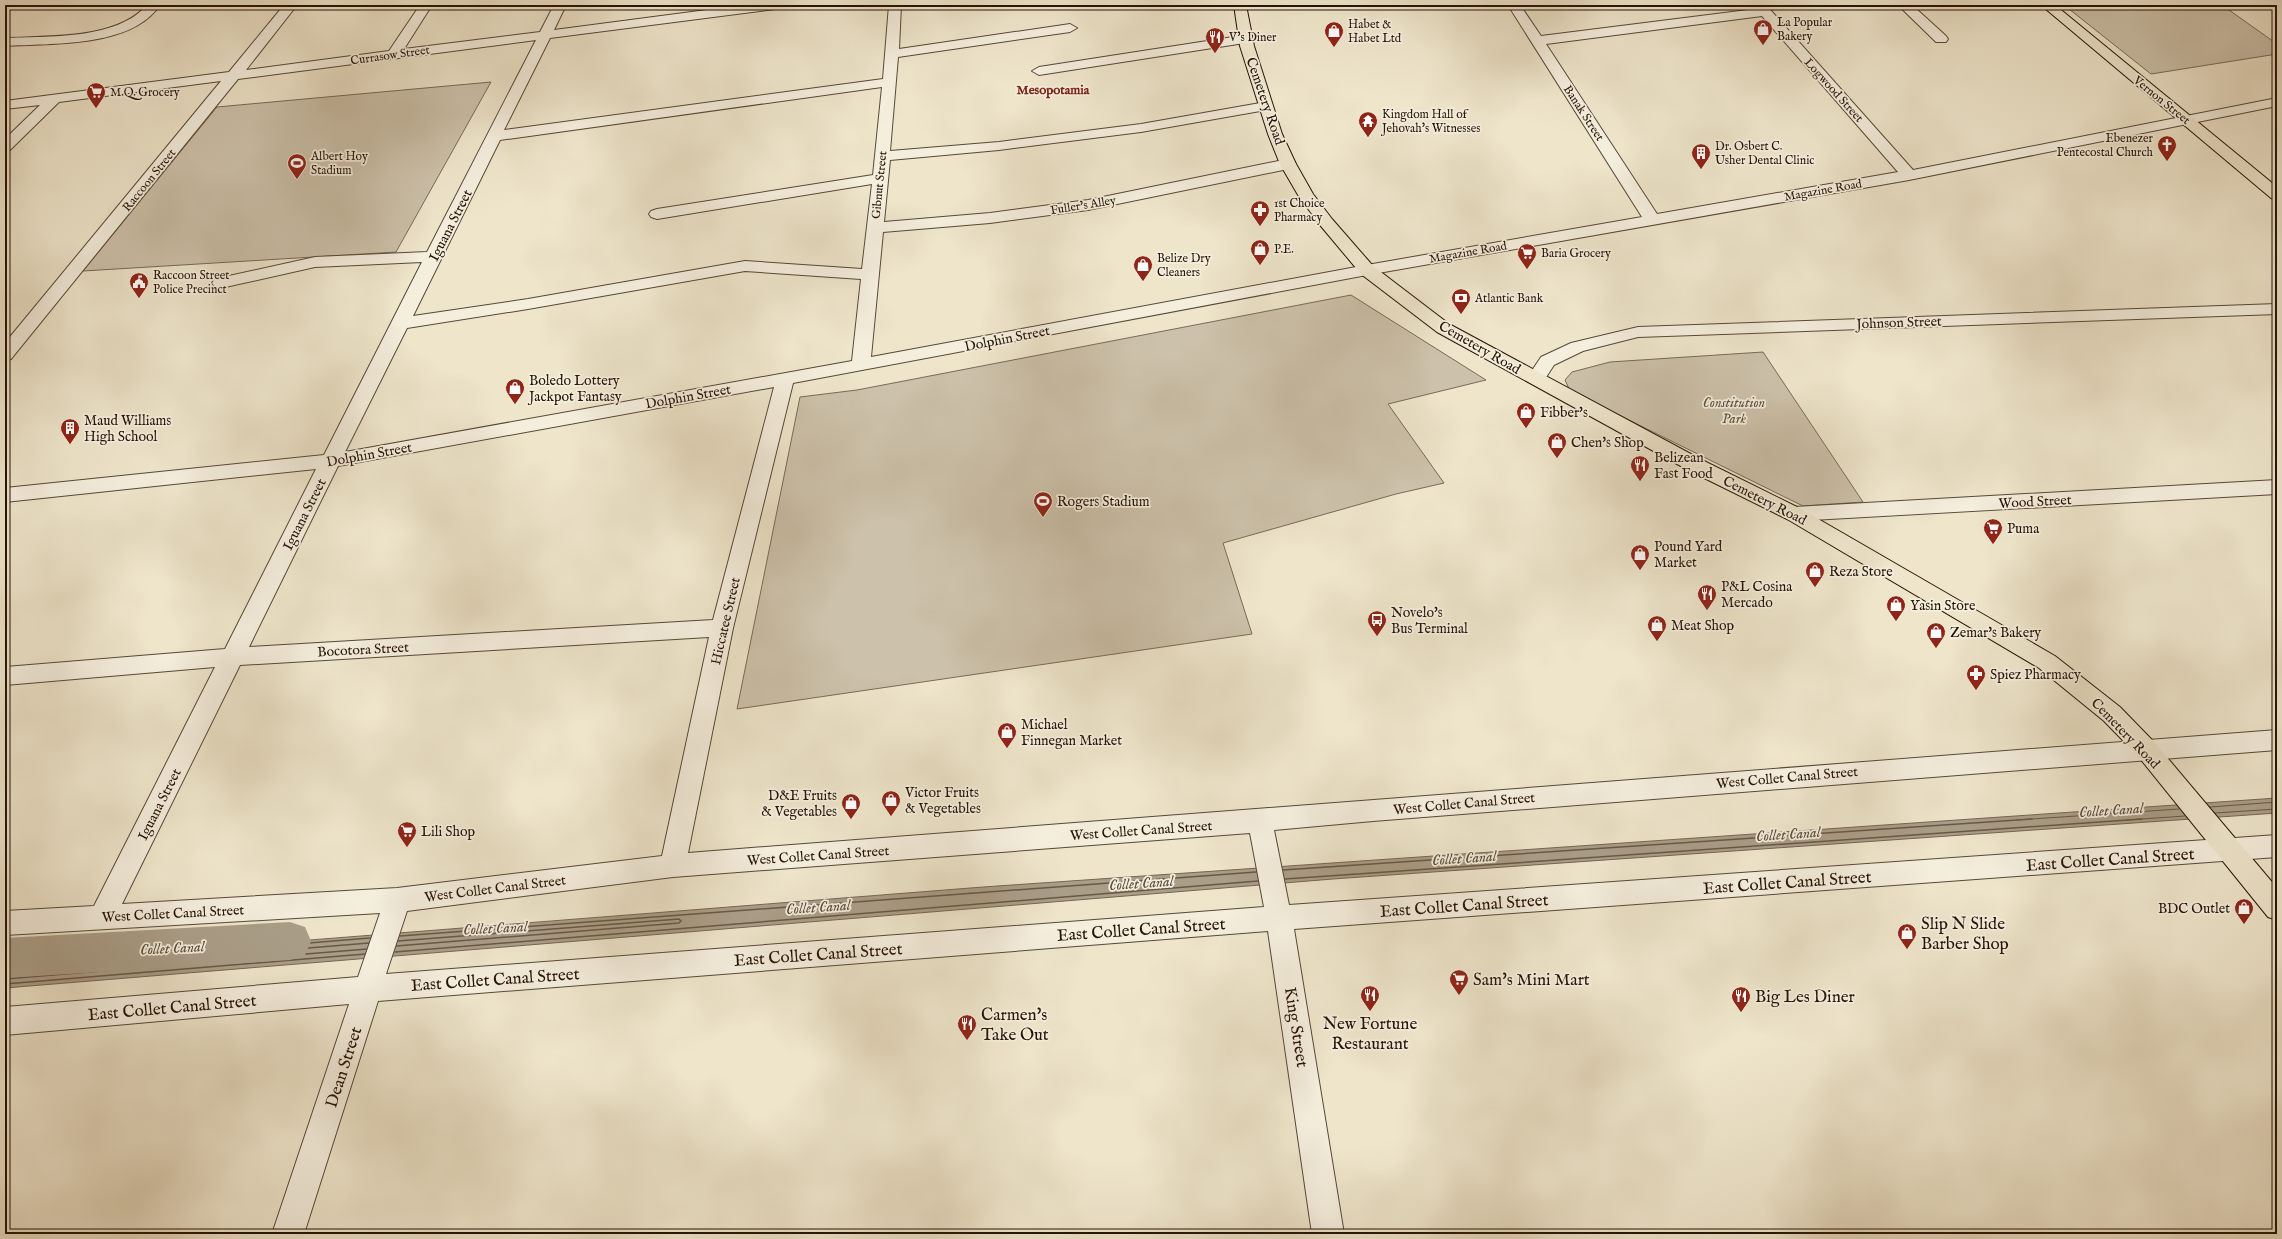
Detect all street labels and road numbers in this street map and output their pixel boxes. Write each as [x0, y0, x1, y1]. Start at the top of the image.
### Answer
street label: Currasow Street [350, 43, 431, 68]
street label: Cemetery Road [1242, 55, 1289, 148]
street label: Logwood Street [1801, 55, 1866, 126]
street label: Vernon Street [2129, 72, 2193, 128]
street label: Banak Street [1560, 83, 1607, 144]
street label: Raccoon Street [120, 146, 179, 215]
street label: Gibnut Street [868, 150, 891, 220]
street label: Magazine Road [1783, 176, 1864, 205]
street label: Iguana Street [425, 186, 477, 264]
street label: Fuller's Alley [1049, 193, 1117, 218]
street label: Magazine Road [1428, 238, 1509, 267]
street label: Johnson Street [1854, 313, 1942, 334]
street label: Cemetery Road [1435, 317, 1524, 379]
street label: Dolphin Street [963, 322, 1052, 356]
street label: Dolphin Street [644, 381, 733, 413]
street label: Dolphin Street [325, 439, 414, 471]
street label: Cemetery Road [1720, 472, 1810, 530]
street label: Iguana Street [279, 475, 331, 553]
street label: Wood Street [1998, 491, 2072, 513]
street label: Hiccatee Street [707, 576, 745, 667]
street label: Bocotora Street [317, 639, 409, 661]
street label: Cemetery Road [2087, 694, 2164, 773]
street label: West Collet Canal Street [1715, 763, 1859, 793]
street label: Iguana Street [134, 765, 186, 843]
street label: West Collet Canal Street [1392, 789, 1536, 819]
street label: West Collet Canal Street [1069, 817, 1213, 845]
street label: West Collet Canal Street [746, 842, 890, 870]
street label: East Collet Canal Street [2025, 844, 2195, 877]
street label: East Collet Canal Street [1702, 867, 1872, 900]
street label: West Collet Canal Street [423, 871, 567, 907]
street label: East Collet Canal Street [1379, 890, 1549, 923]
street label: West Collet Canal Street [101, 901, 245, 927]
street label: East Collet Canal Street [1056, 914, 1226, 947]
street label: East Collet Canal Street [733, 939, 903, 972]
street label: East Collet Canal Street [410, 964, 580, 997]
street label: King Street [1279, 986, 1312, 1069]
street label: East Collet Canal Street [87, 991, 257, 1026]
street label: Dean Street [321, 1024, 367, 1111]

